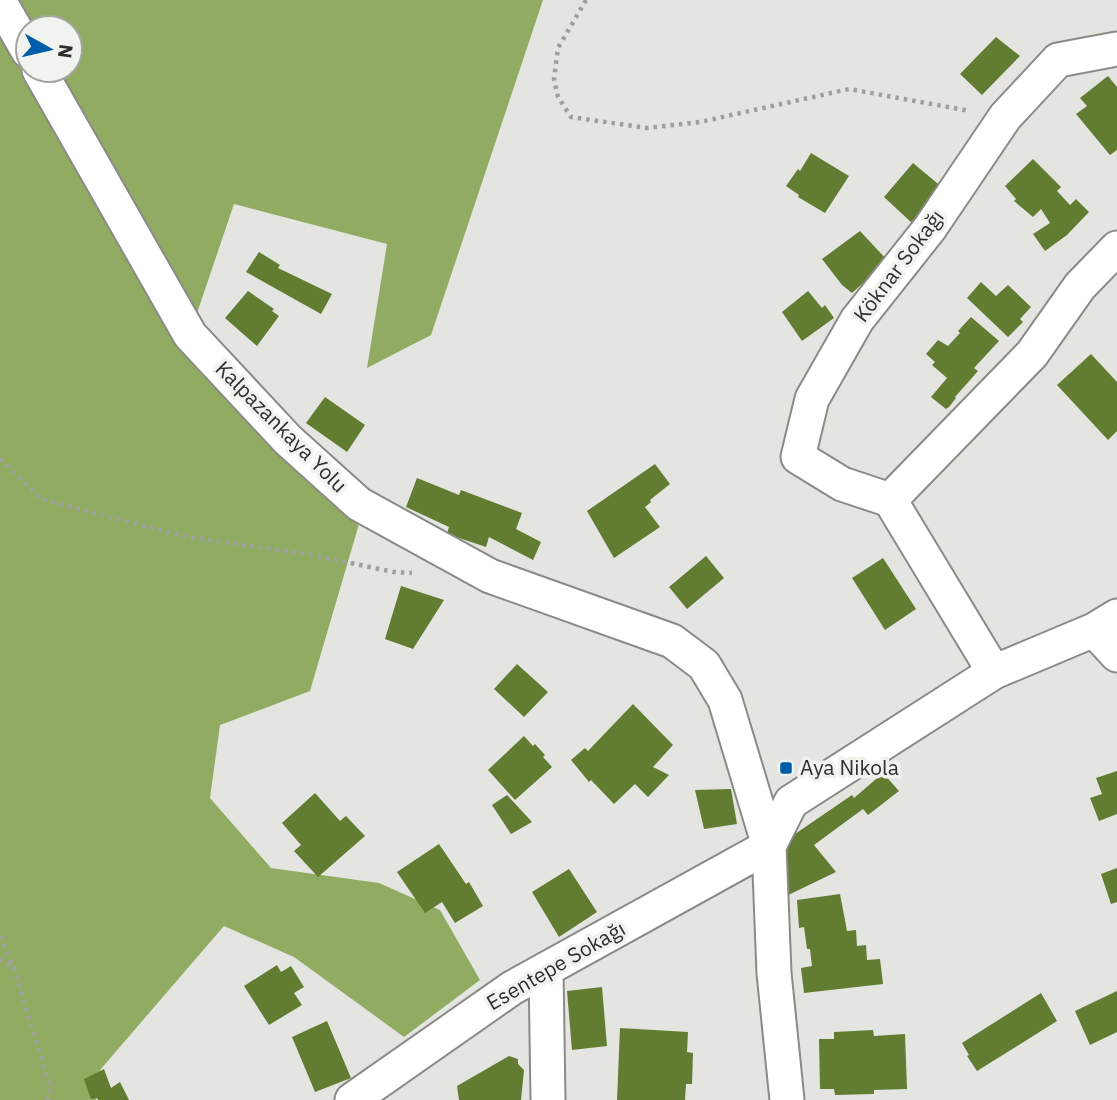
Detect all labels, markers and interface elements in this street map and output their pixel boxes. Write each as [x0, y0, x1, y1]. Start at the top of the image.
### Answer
north arrow [14, 14, 84, 84]
text: N [53, 43, 79, 60]
street label: Köknar Sokağı [847, 203, 950, 327]
street label: Kalpazankaya Yolu [210, 354, 354, 498]
place label: Aya Nikola [800, 753, 899, 781]
marker: Aya Nikola [778, 760, 794, 776]
street label: Esentepe Sokağı [481, 914, 630, 1016]

